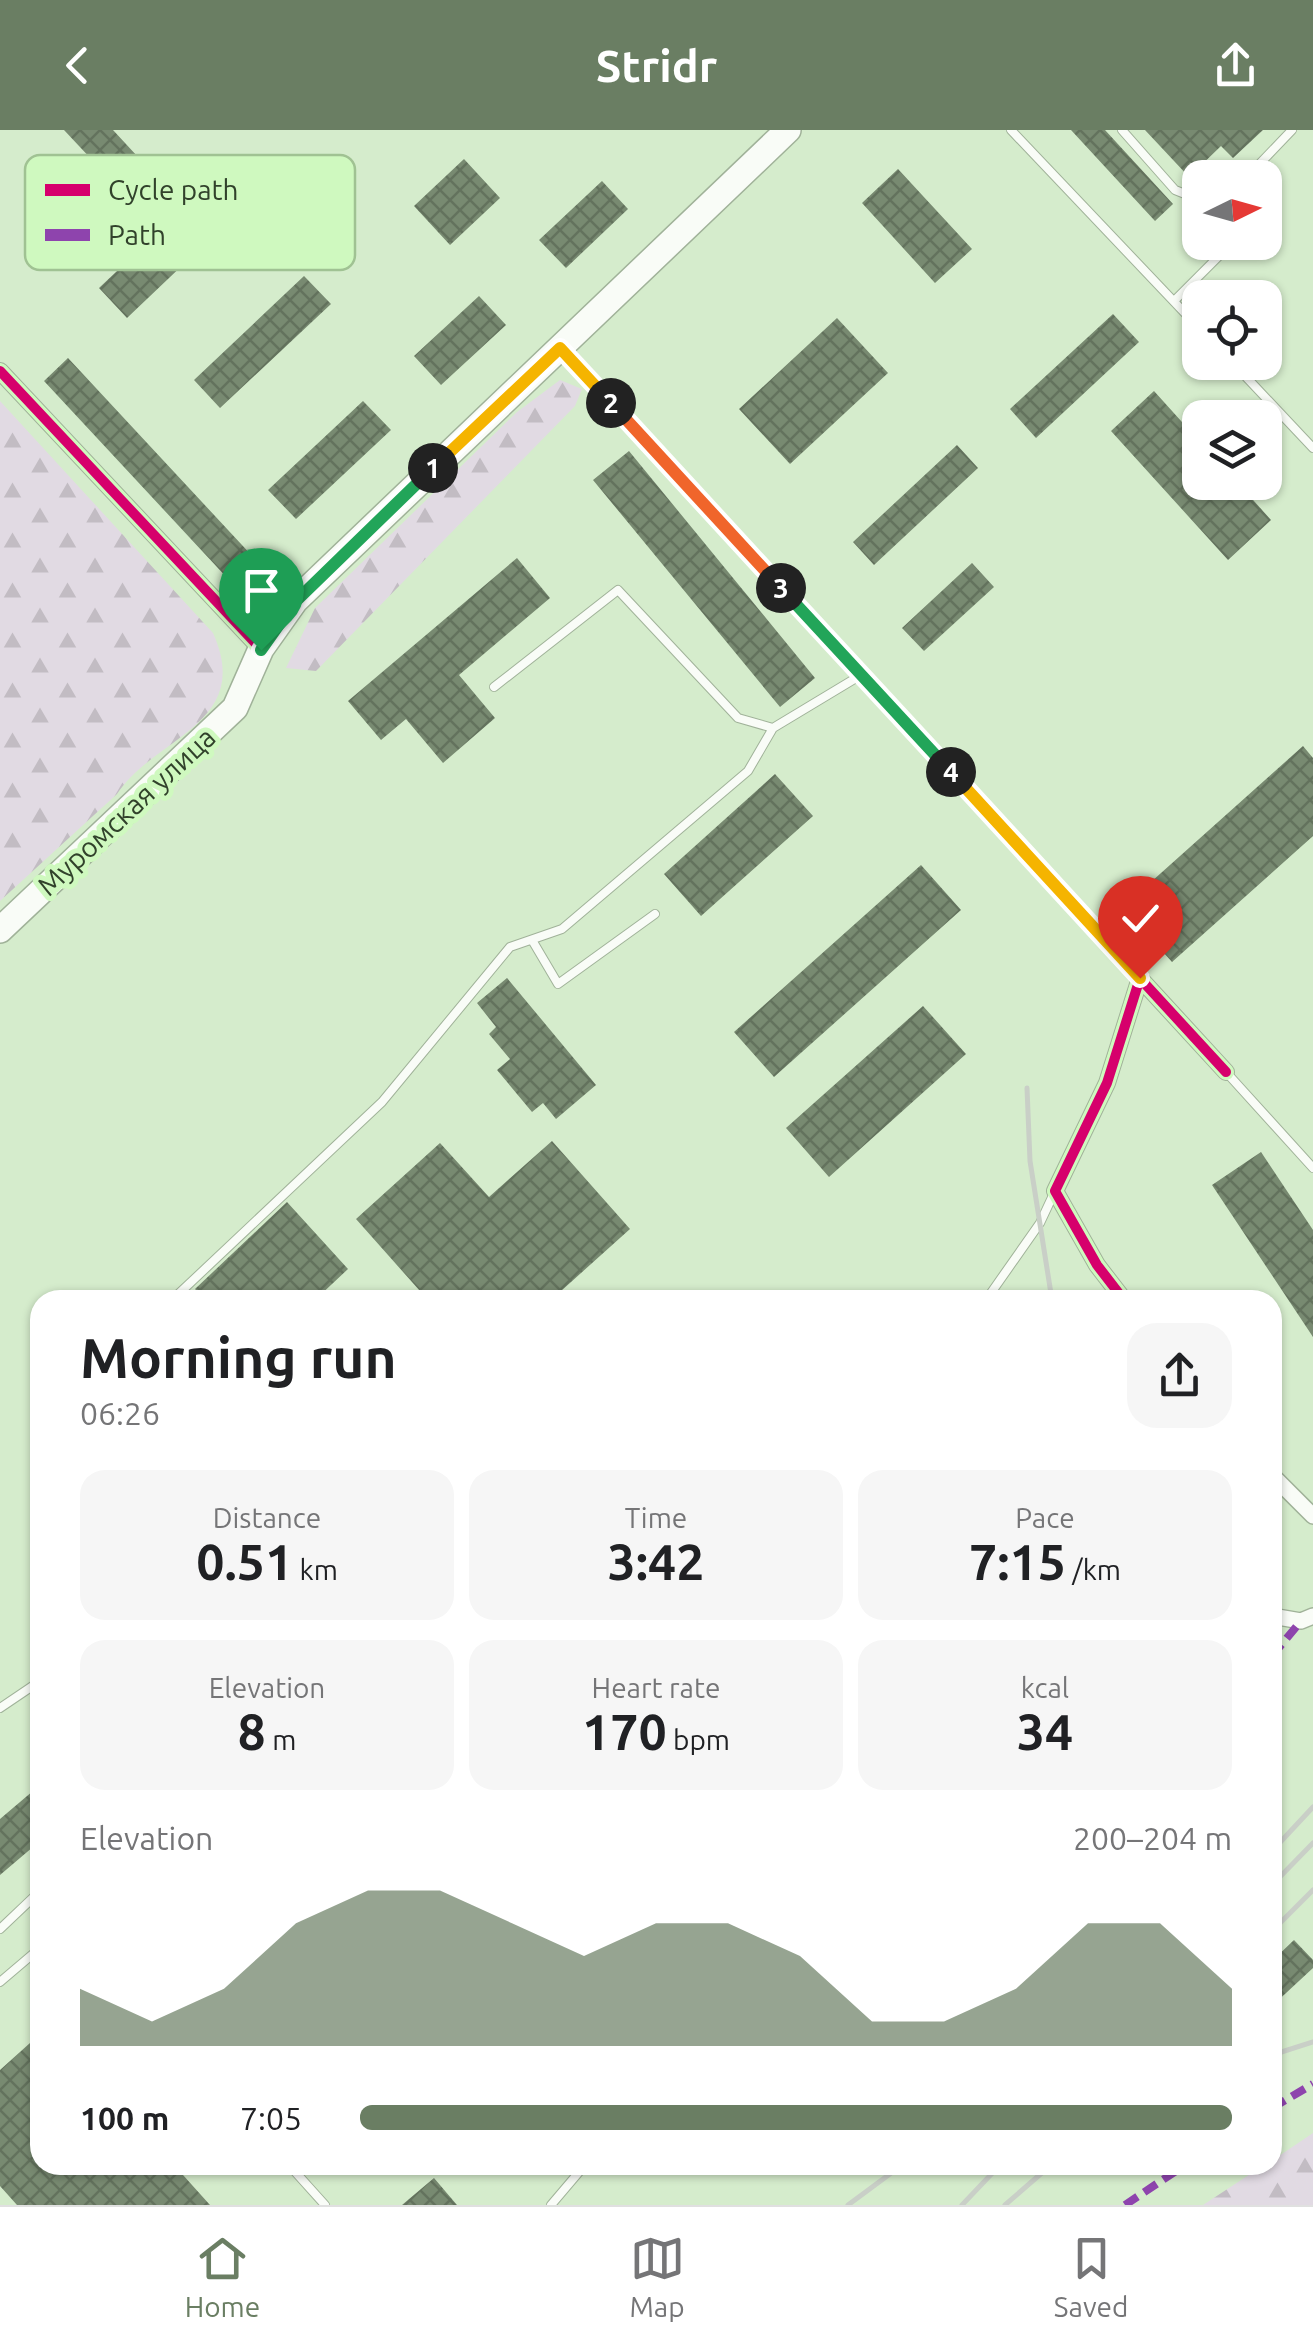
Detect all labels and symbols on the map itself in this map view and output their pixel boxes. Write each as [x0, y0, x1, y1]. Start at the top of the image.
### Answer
legend [25, 155, 355, 270]
north arrow [1182, 160, 1282, 260]
text: Cycle path [108, 174, 239, 205]
text: Path [108, 219, 166, 250]
pin: 2 [586, 378, 636, 428]
pin: 1 [408, 443, 458, 493]
pin [219, 548, 304, 651]
pin: 3 [756, 563, 806, 613]
street label: Муромская улица [31, 721, 221, 901]
pin: 4 [926, 747, 976, 797]
pin [1098, 876, 1183, 979]

